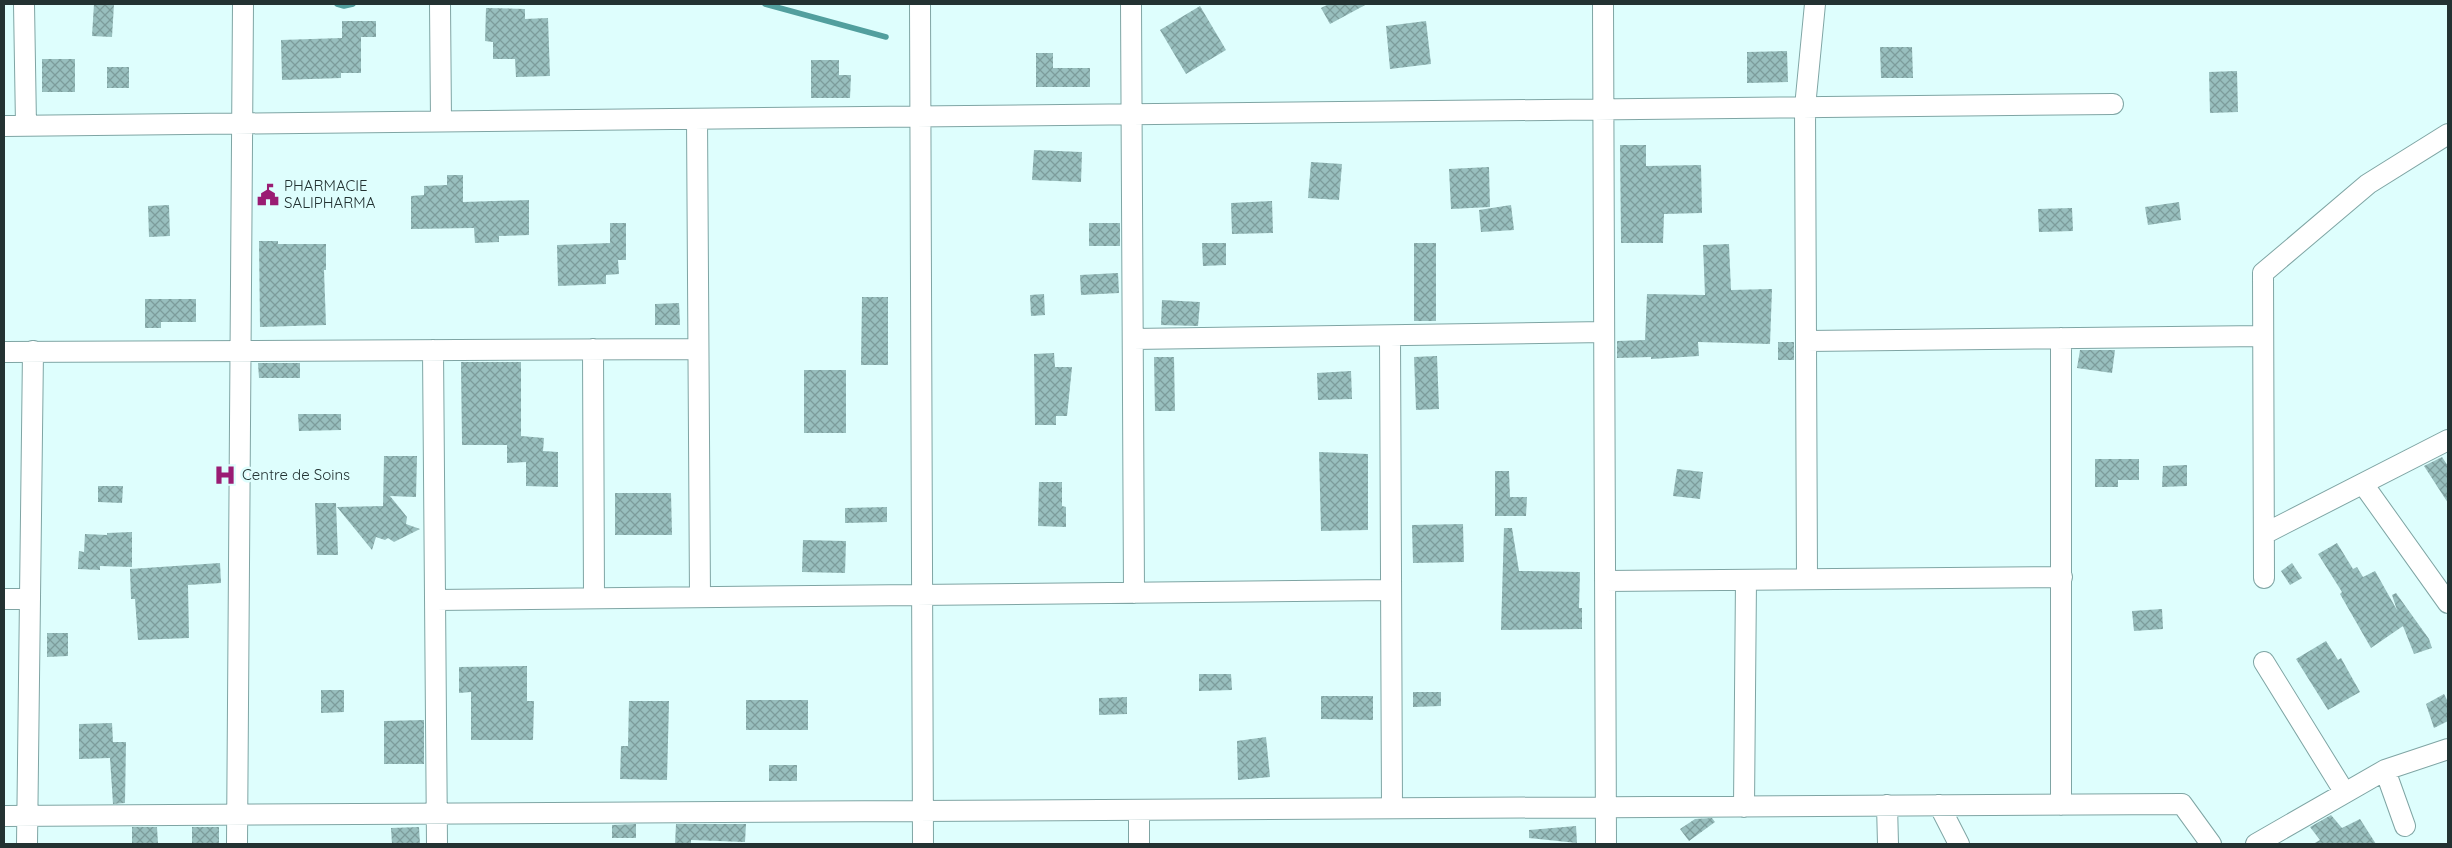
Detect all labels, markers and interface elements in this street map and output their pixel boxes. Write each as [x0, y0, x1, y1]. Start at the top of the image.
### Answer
place label: PHARMACIE SALIPHARMA [284, 176, 376, 212]
public building icon: PHARMACIE SALIPHARMA [255, 182, 281, 208]
hospital icon: Centre de Soins [212, 462, 238, 488]
place label: Centre de Soins [242, 465, 350, 484]

